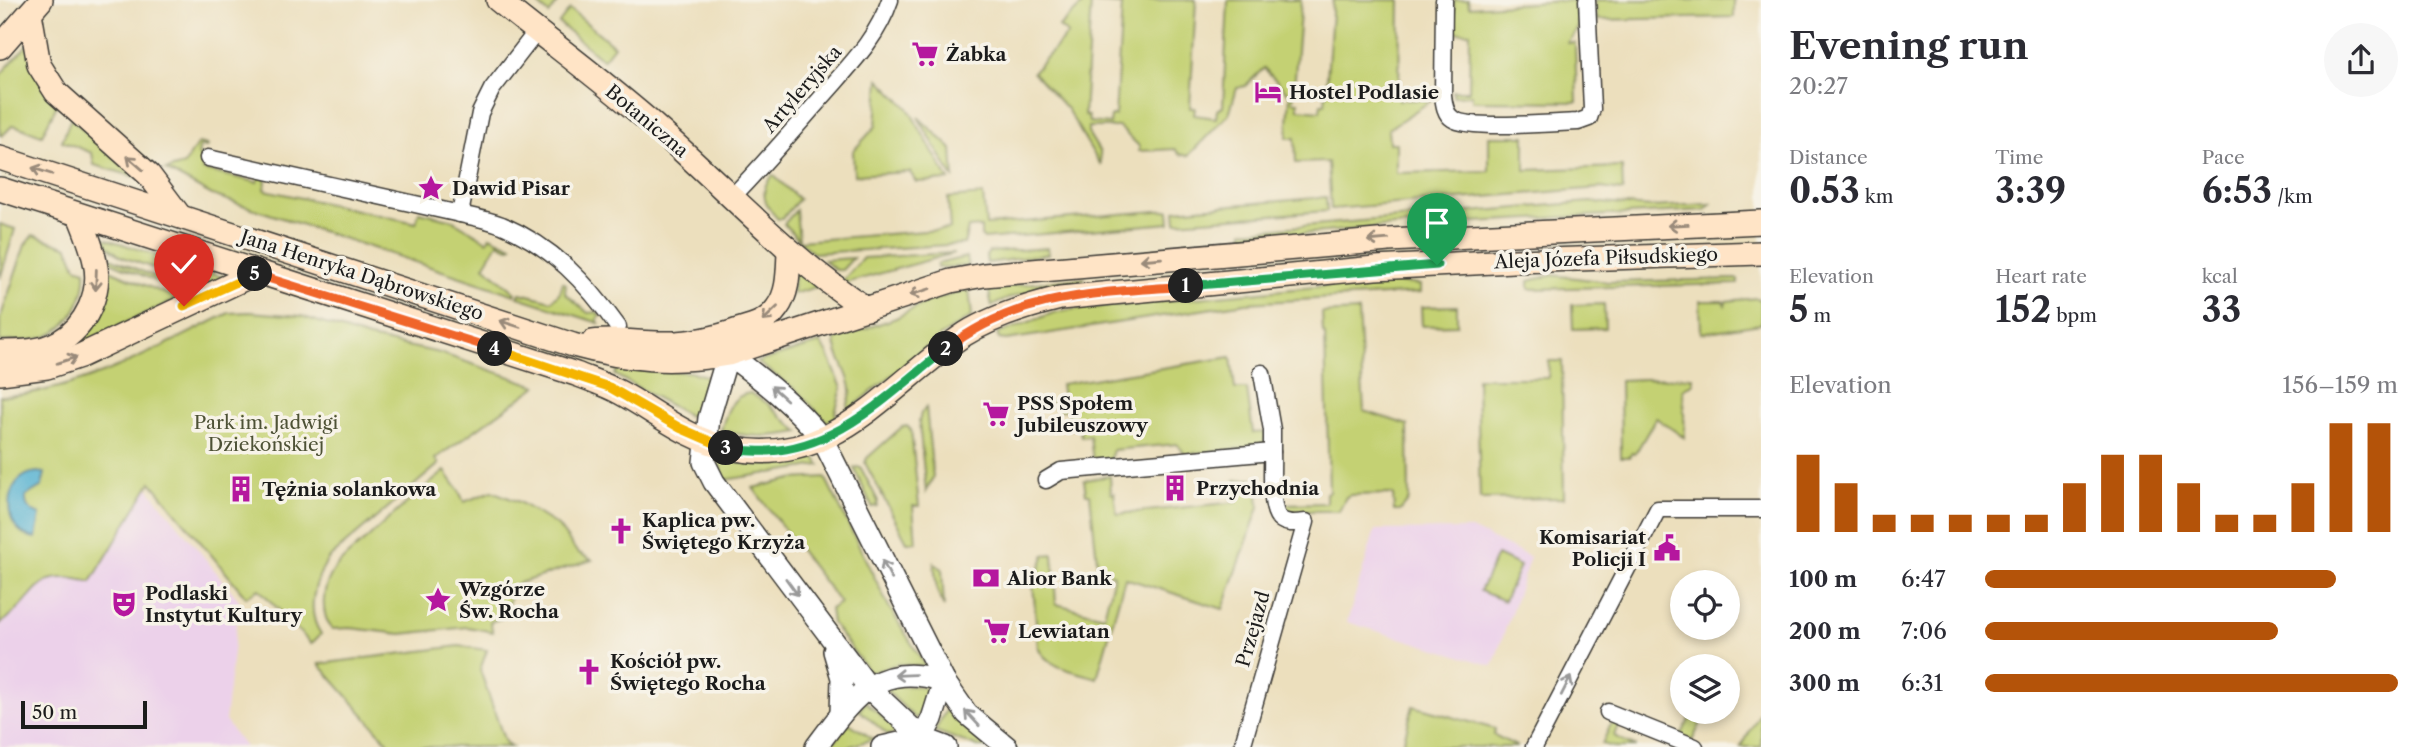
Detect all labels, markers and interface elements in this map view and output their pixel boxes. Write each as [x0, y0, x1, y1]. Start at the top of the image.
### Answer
text: Evening run [1789, 22, 2029, 69]
button: share [2324, 23, 2398, 97]
supermarket icon: Żabka [910, 39, 940, 69]
street label: Artyleryjska [757, 41, 846, 138]
place label: Żabka [946, 43, 1007, 66]
text: 20:27 [1789, 72, 1848, 100]
hotel icon: Hostel Podlasie [1253, 77, 1283, 107]
street label: Botaniczna [601, 80, 693, 162]
place label: Hostel Podlasie [1289, 81, 1439, 104]
text: Distance [1789, 146, 1868, 169]
text: Time [1995, 146, 2043, 169]
text: Pace [2202, 146, 2245, 169]
one-way arrow [126, 155, 144, 171]
one-way arrow [31, 164, 53, 177]
text: 0.53 [1789, 169, 1860, 212]
text: 3:39 [1995, 169, 2066, 212]
text: 6:53 [2202, 169, 2272, 212]
place icon: Dawid Pisar [416, 173, 446, 203]
place label: Dawid Pisar [452, 177, 571, 200]
text: km [1860, 185, 1893, 208]
text: /km [2272, 185, 2313, 208]
pin [1407, 193, 1467, 265]
icon: arrive [1418, 204, 1456, 242]
one-way arrow [1667, 219, 1690, 232]
street label: Jana Henryka Dąbrowskiego [235, 224, 486, 325]
pin [154, 234, 214, 306]
one-way arrow [1367, 234, 1390, 247]
street label: Aleja Józefa Piłsudskiego [1493, 243, 1718, 273]
icon: check [165, 245, 203, 283]
one-way arrow [1140, 253, 1163, 266]
pin: 5 [238, 256, 272, 292]
text: 5 [249, 262, 260, 285]
text: Elevation [1789, 265, 1874, 288]
text: Heart rate [1995, 265, 2087, 288]
text: kcal [2202, 265, 2238, 288]
one-way arrow [89, 268, 102, 291]
pin: 1 [1168, 268, 1204, 304]
text: 1 [1181, 274, 1190, 297]
one-way arrow [910, 286, 932, 299]
text: 5 [1789, 288, 1808, 331]
text: 152 [1995, 288, 2051, 331]
text: 33 [2202, 288, 2241, 331]
text: m [1808, 304, 1831, 327]
text: bpm [2051, 304, 2097, 327]
one-way arrow [762, 306, 779, 323]
one-way arrow [500, 317, 522, 329]
pin: 4 [477, 332, 512, 366]
pin: 2 [928, 332, 964, 366]
text: 4 [489, 337, 500, 360]
text: 2 [940, 337, 951, 360]
one-way arrow [55, 353, 77, 366]
text: Elevation [1789, 371, 1892, 399]
text: 156–159 m [2282, 371, 2398, 399]
one-way arrow [770, 385, 788, 401]
place label: PSS Społem Jubileuszowy [1014, 392, 1149, 437]
supermarket icon: PSS Społem Jubileuszowy [981, 399, 1011, 429]
park label: Park im. Jadwigi Dziekońskiej [194, 411, 339, 456]
pin: 3 [708, 430, 744, 466]
text: 3 [720, 436, 731, 459]
building icon: Przychodnia [1160, 473, 1190, 503]
building icon: Tężnia solankowa [226, 474, 256, 504]
place label: Przychodnia [1196, 477, 1320, 500]
place label: Tężnia solankowa [262, 478, 437, 501]
place label: Kaplica pw. Świętego Krzyża [642, 509, 806, 554]
church icon: Kaplica pw. Świętego Krzyża [606, 516, 636, 546]
place label: Komisariat Policji I [1539, 526, 1646, 571]
public building icon: Komisariat Policji I [1652, 533, 1682, 563]
one-way arrow [880, 560, 894, 581]
bank icon: Alior Bank [971, 563, 1001, 593]
text: 100 m [1789, 565, 1857, 593]
text: 6:47 [1901, 565, 1946, 593]
place label: Alior Bank [1006, 567, 1112, 590]
map controls [1670, 570, 1740, 724]
button: locate [1670, 570, 1740, 640]
one-way arrow [785, 577, 799, 596]
place label: Wzgórze Św. Rocha [458, 578, 560, 623]
place label: Podlaski Instytut Kultury [145, 582, 303, 627]
place icon: Wzgórze Św. Rocha [423, 585, 453, 615]
street label: Przejazd [1231, 588, 1275, 670]
theatre icon: Podlaski Instytut Kultury [109, 589, 139, 619]
supermarket icon: Lewiatan [982, 616, 1012, 646]
text: 200 m [1789, 617, 1861, 645]
text: 7:06 [1901, 617, 1947, 645]
place label: Lewiatan [1018, 620, 1110, 643]
place label: Kościół pw. Świętego Rocha [610, 650, 767, 695]
button: layers [1670, 654, 1740, 724]
church icon: Kościół pw. Świętego Rocha [574, 657, 604, 687]
one-way arrow [894, 668, 917, 682]
text: 300 m [1789, 669, 1860, 697]
text: 6:31 [1901, 669, 1943, 697]
one-way arrow [1559, 677, 1573, 697]
scale bar [21, 698, 147, 730]
text: 50 m [32, 701, 77, 724]
one-way arrow [963, 710, 980, 727]

